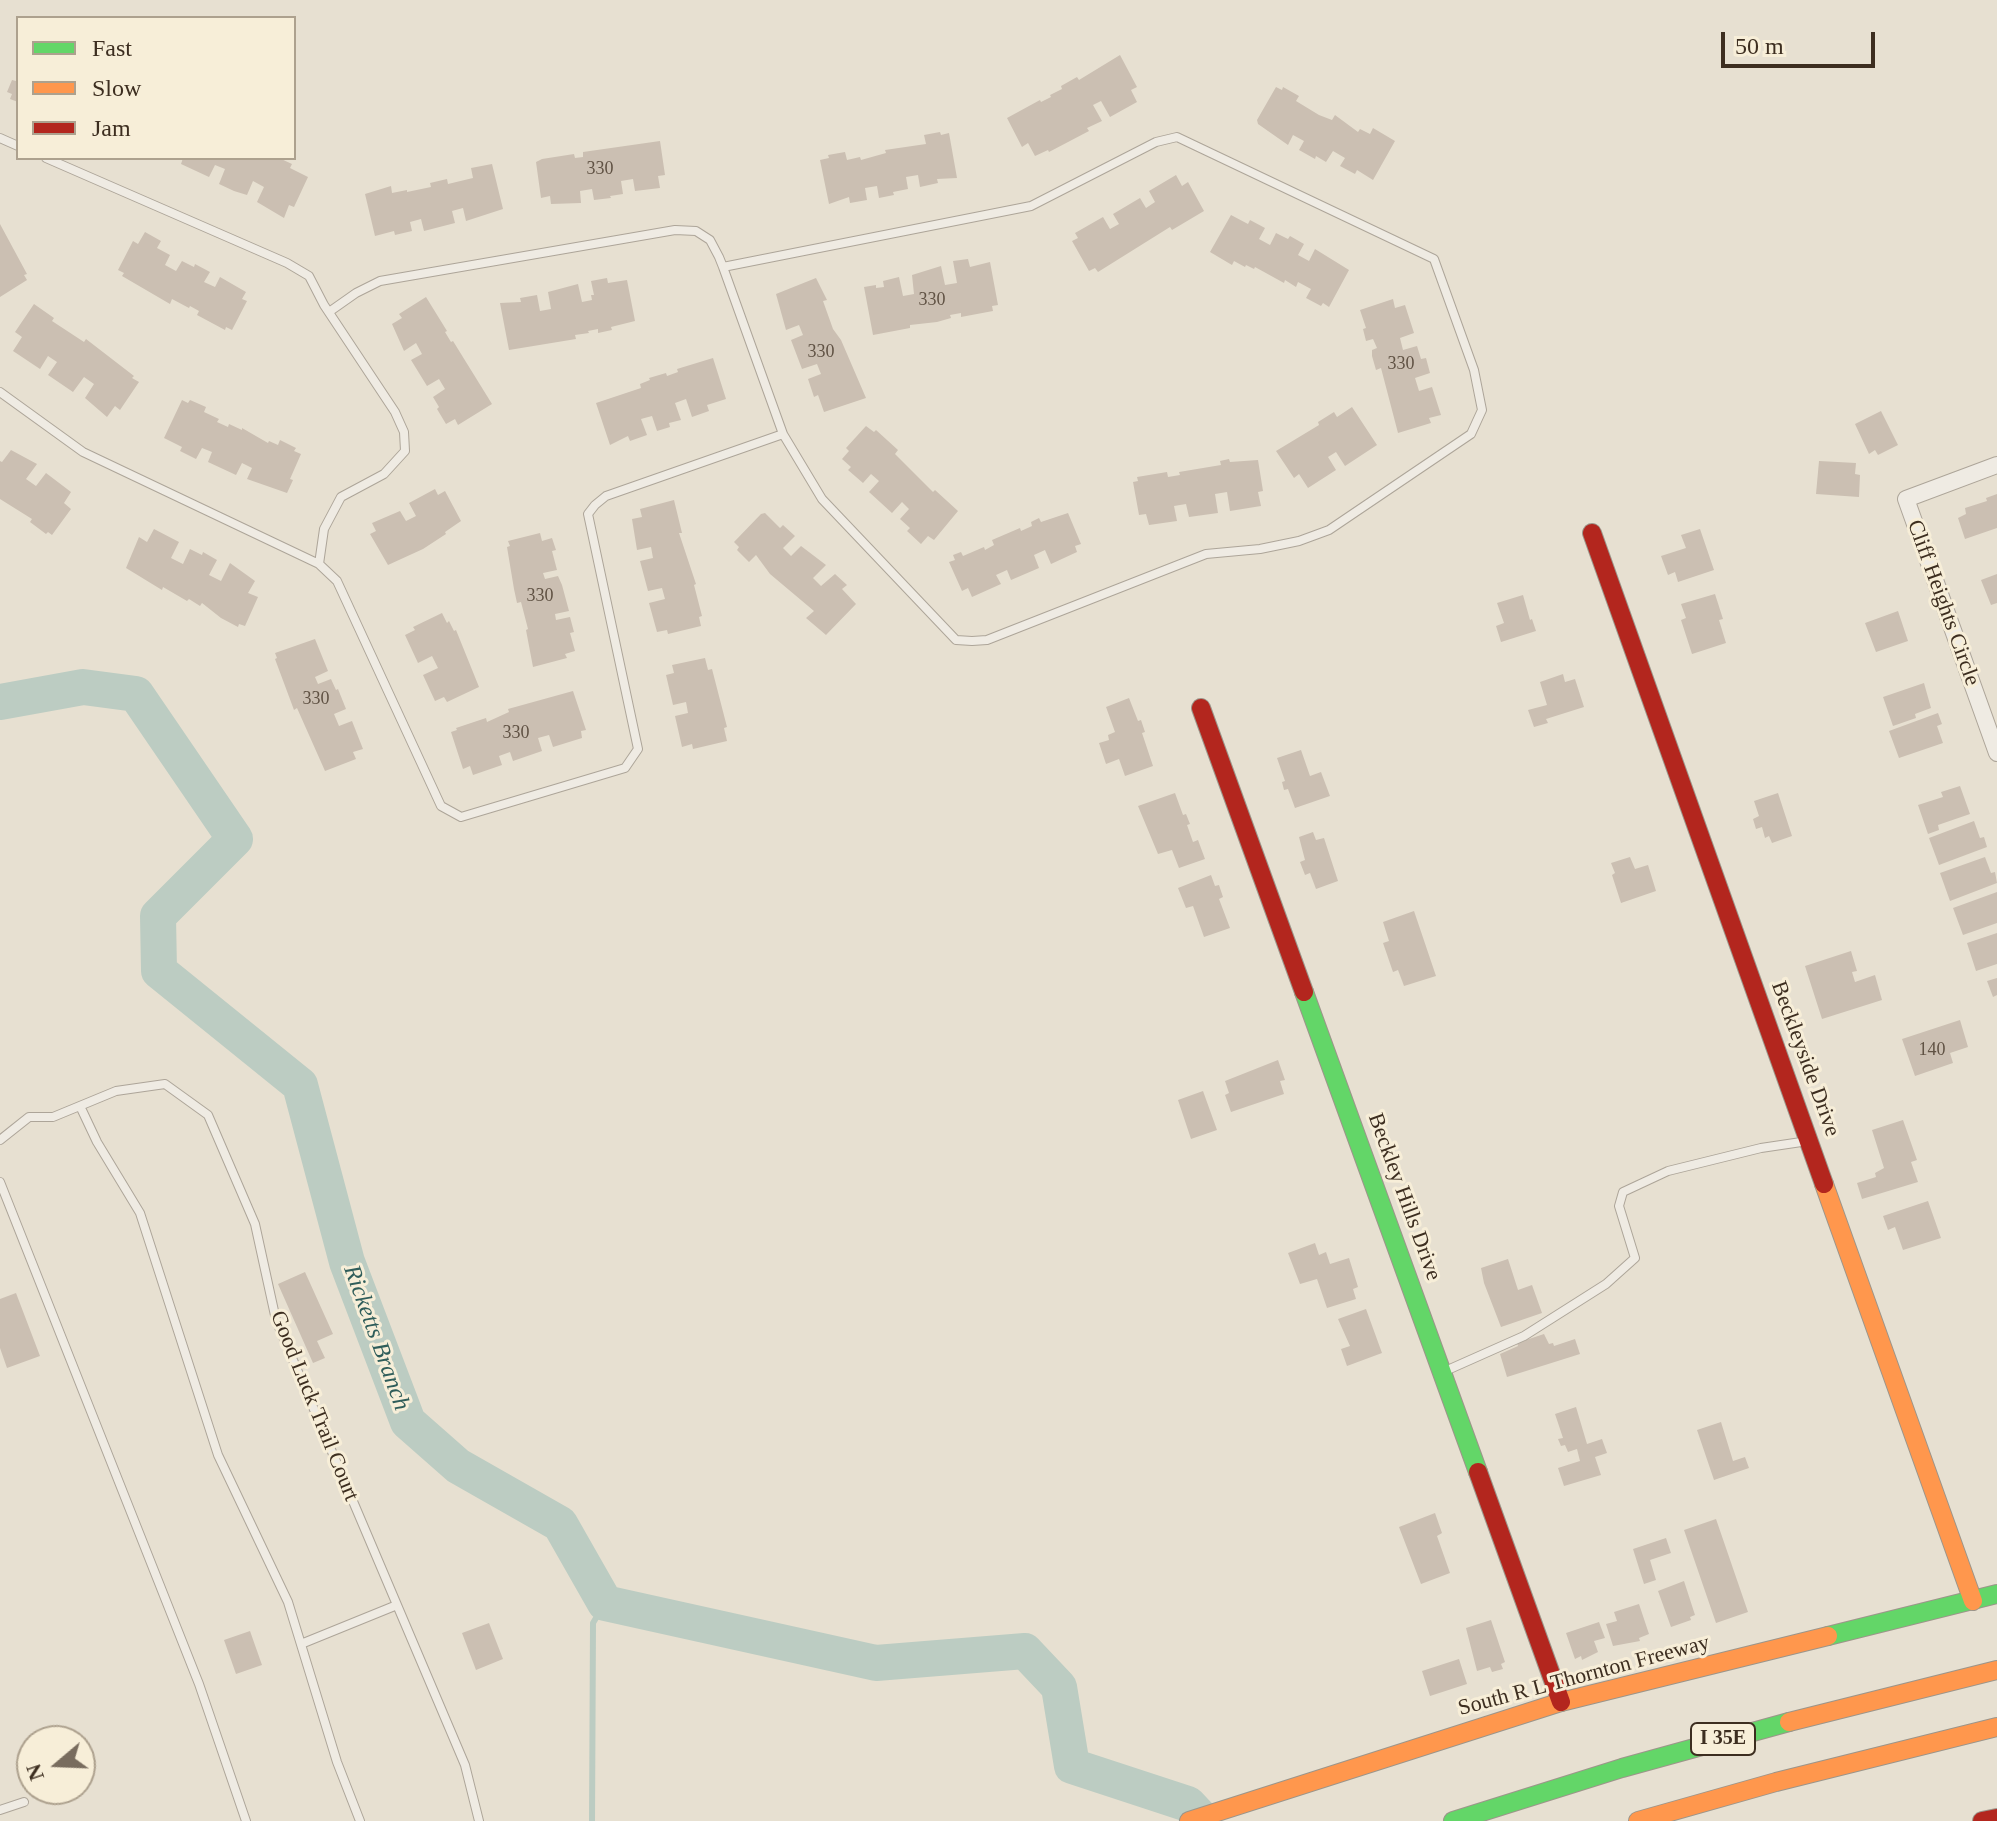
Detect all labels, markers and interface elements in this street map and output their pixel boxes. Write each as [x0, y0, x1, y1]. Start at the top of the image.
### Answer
legend [16, 16, 296, 160]
scale bar [1725, 16, 1879, 66]
text: 50 m [1735, 33, 1784, 59]
text: Fast [92, 35, 132, 61]
text: Slow [92, 75, 141, 101]
text: Jam [92, 115, 131, 141]
house number: 330 [586, 158, 614, 180]
house number: 330 [918, 289, 946, 311]
house number: 330 [808, 341, 834, 363]
house number: 330 [1388, 353, 1414, 375]
street label: Cliff Heights Circle [1901, 517, 1985, 689]
house number: 330 [526, 585, 554, 607]
house number: 330 [302, 688, 330, 710]
house number: 330 [502, 722, 530, 744]
street label: Beckleyside Drive [1765, 978, 1845, 1140]
house number: 140 [1918, 1039, 1946, 1061]
street label: Beckley Hills Drive [1362, 1110, 1446, 1284]
water label: Ricketts Branch [336, 1261, 416, 1415]
street label: Good Luck Trail Court [264, 1307, 364, 1505]
street label: South R L Thornton Freeway [1455, 1630, 1713, 1722]
road number: I 35E [1691, 1723, 1755, 1755]
north arrow [16, 1725, 96, 1805]
text: N [20, 1761, 49, 1784]

